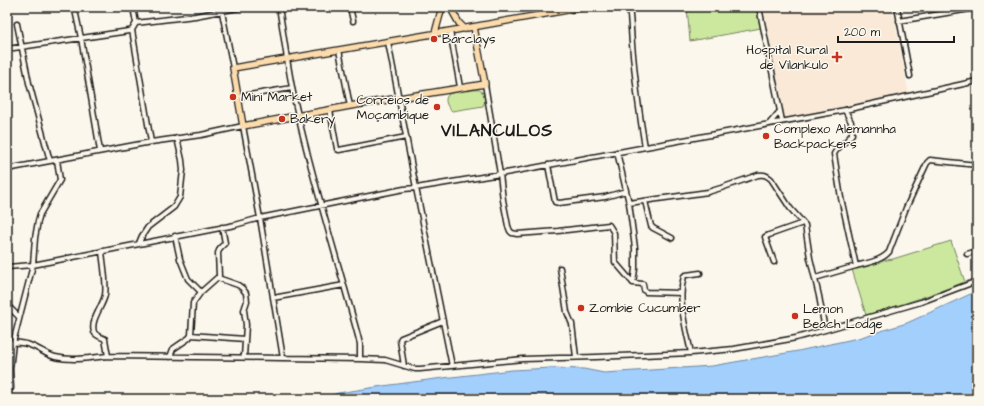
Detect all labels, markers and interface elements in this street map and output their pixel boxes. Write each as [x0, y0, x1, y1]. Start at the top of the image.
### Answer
scale bar [838, 18, 954, 44]
text: 200 m [844, 24, 881, 41]
place label: Barclays [442, 30, 496, 49]
marker: Barclays [429, 34, 439, 44]
place label: Hospital Rural de Vilankulo [746, 41, 829, 74]
marker: Hospital Rural de Vilankulo [831, 51, 843, 63]
place label: Mini Market [241, 88, 313, 106]
place label: Correios de Moçambique [356, 91, 429, 124]
marker: Mini Market [228, 92, 238, 102]
marker: Correios de Moçambique [432, 102, 442, 112]
place label: Bakery [290, 110, 335, 129]
marker: Bakery [277, 114, 287, 124]
district label: VILANCULOS [440, 119, 553, 143]
place label: Complexo Alemannha Backpackers [774, 120, 896, 153]
marker: Complexo Alemannha Backpackers [761, 131, 771, 141]
place label: Zombie Cucumber [589, 299, 700, 317]
place label: Lemon Beach Lodge [803, 300, 882, 334]
marker: Zombie Cucumber [576, 303, 586, 313]
marker: Lemon Beach Lodge [790, 311, 800, 321]

